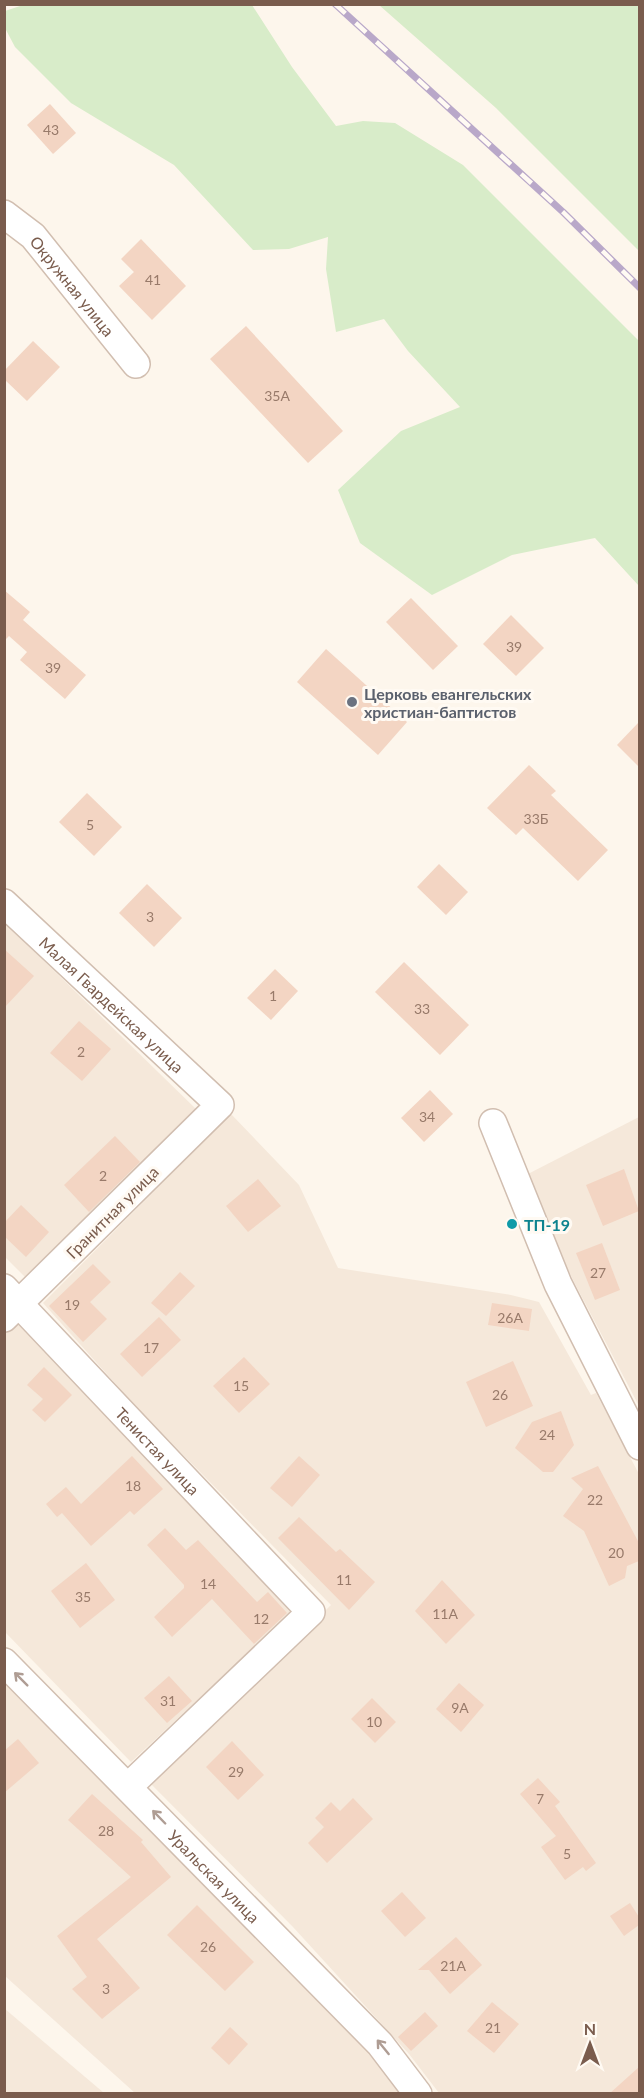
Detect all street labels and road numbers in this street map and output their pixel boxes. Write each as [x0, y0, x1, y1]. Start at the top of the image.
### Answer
street label: Окружная улица [27, 232, 119, 340]
street label: Малая Гвардейская улица [36, 932, 188, 1076]
street label: Гранитная улица [62, 1162, 162, 1262]
street label: Тенистая улица [112, 1403, 204, 1498]
street label: Уральская улица [165, 1825, 264, 1926]

